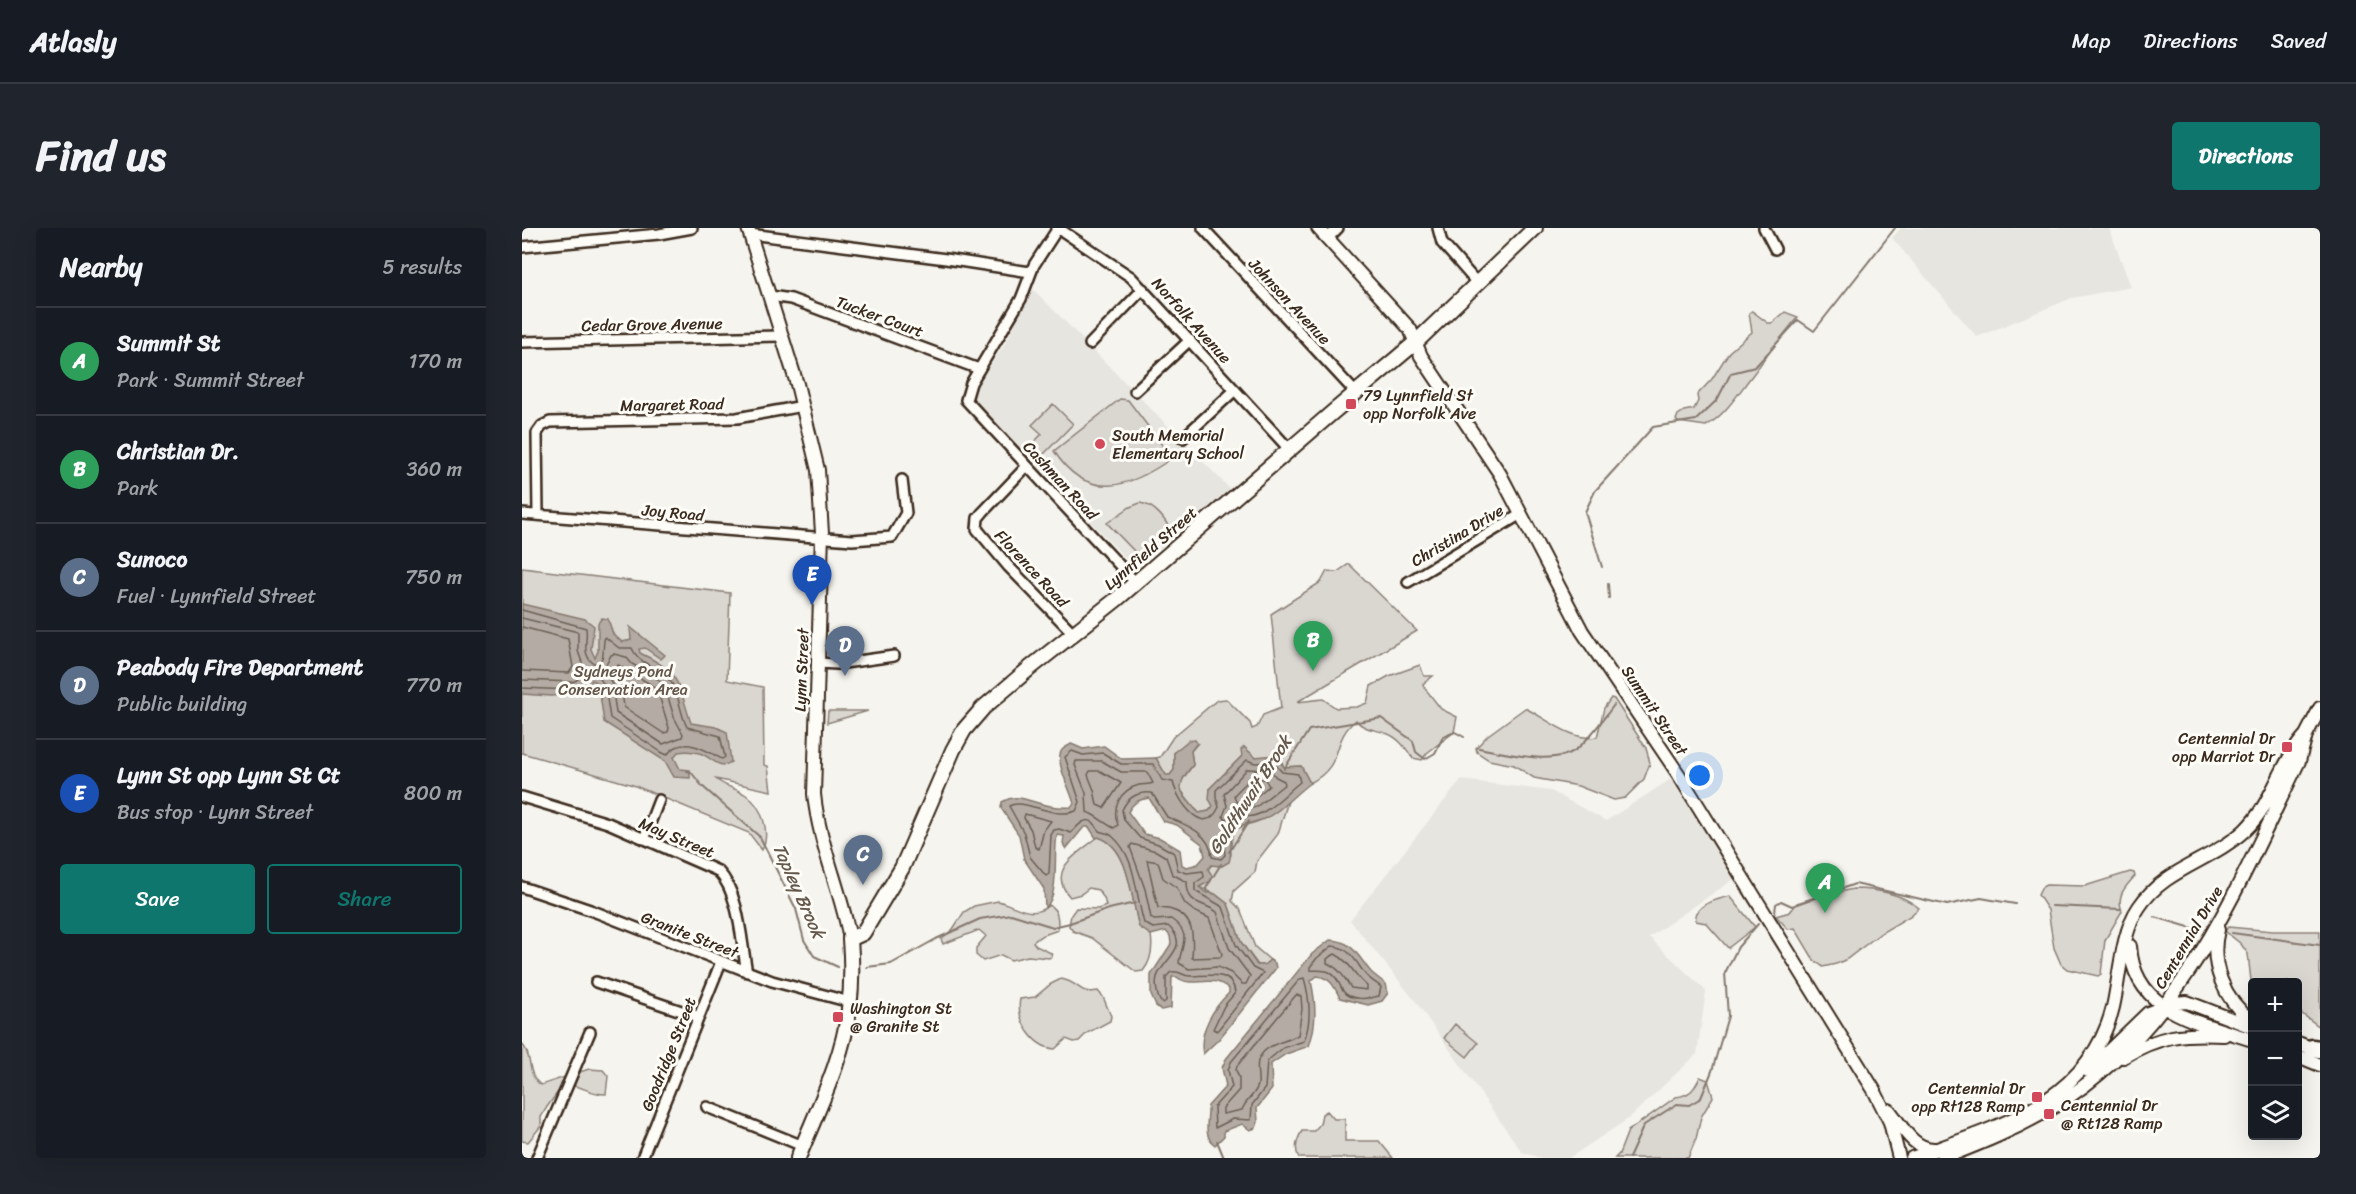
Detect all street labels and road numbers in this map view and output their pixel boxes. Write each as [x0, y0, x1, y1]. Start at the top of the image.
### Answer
street label: Johnson Avenue [1240, 250, 1338, 352]
street label: Norfolk Avenue [1144, 270, 1239, 371]
street label: Tucker Court [832, 287, 928, 346]
street label: Cedar Grove Avenue [581, 309, 723, 340]
street label: Margaret Road [620, 389, 726, 420]
street label: Cashman Road [1016, 434, 1107, 528]
street label: Joy Road [640, 495, 707, 530]
street label: Christina Drive [1405, 496, 1509, 575]
street label: Lynnfield Street [1097, 499, 1204, 598]
street label: Florence Road [987, 522, 1077, 616]
street label: Lynn Street [786, 627, 817, 712]
street label: Summit Street [1613, 659, 1696, 762]
street label: May Street [634, 808, 719, 866]
street label: Centennial Drive [2146, 880, 2231, 995]
street label: Granite Street [637, 903, 743, 967]
street label: Goodridge Street [632, 993, 705, 1116]

